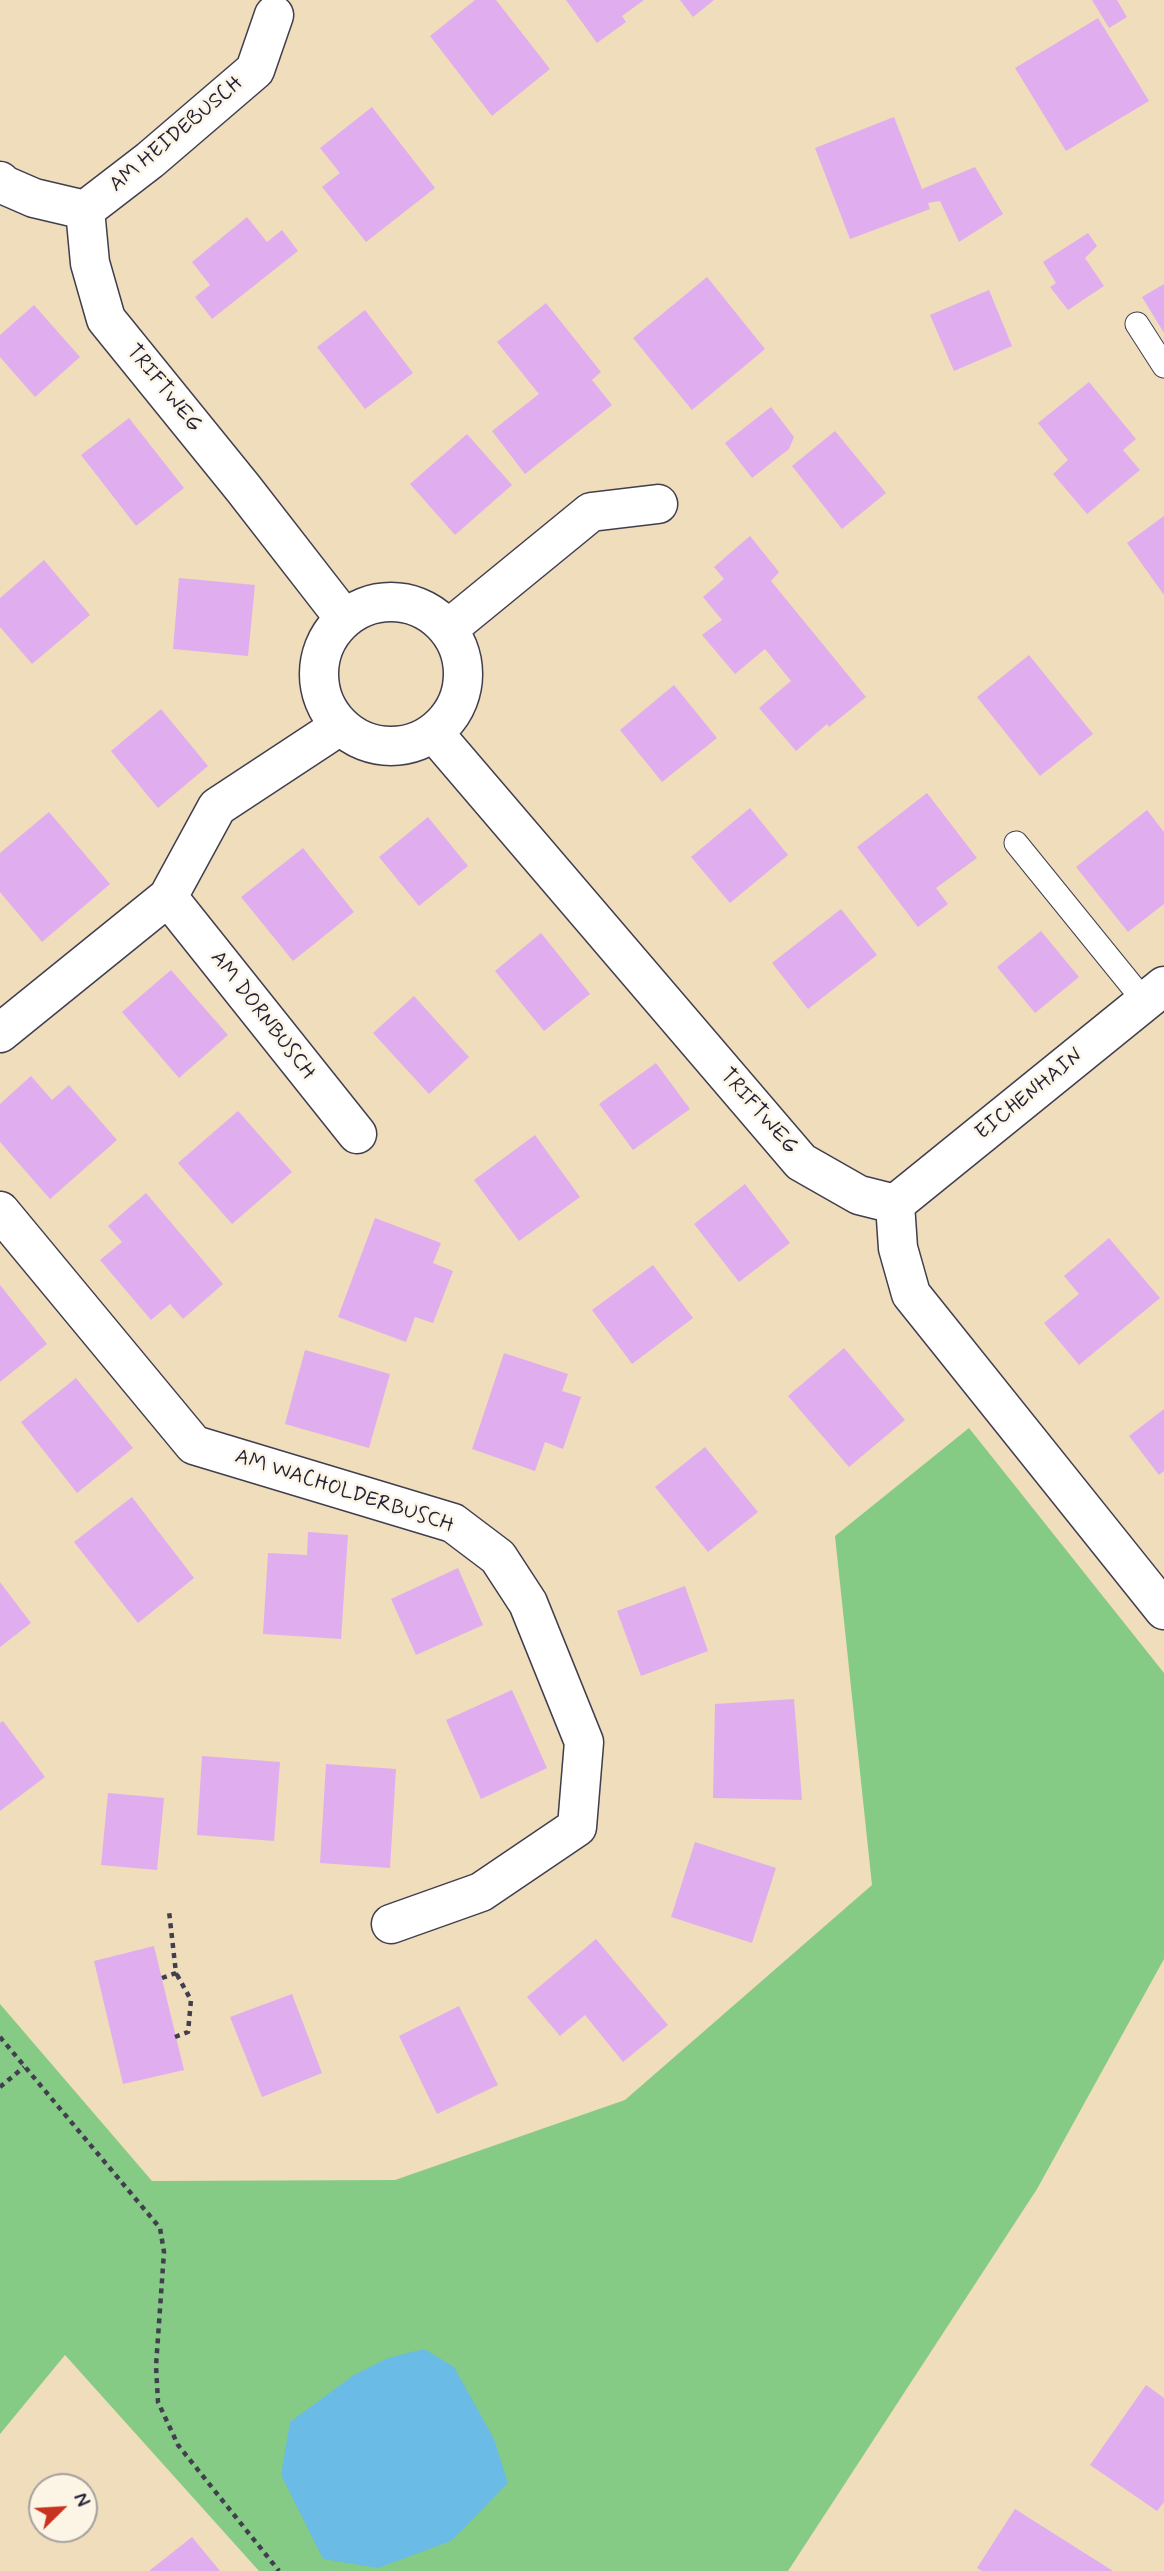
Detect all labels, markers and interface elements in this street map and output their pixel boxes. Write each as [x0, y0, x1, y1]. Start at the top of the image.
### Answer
street label: AM HEIDEBUSCH [105, 72, 249, 198]
street label: TRIFTWEG [120, 340, 206, 438]
street label: AM DORNBUSCH [204, 947, 320, 1085]
street label: EICHENHAIN [971, 1044, 1089, 1146]
street label: TRIFTWEG [714, 1064, 802, 1160]
street label: AM WACHOLDERBUSCH [232, 1445, 456, 1539]
north arrow [28, 2473, 98, 2543]
text: N [67, 2489, 95, 2511]

